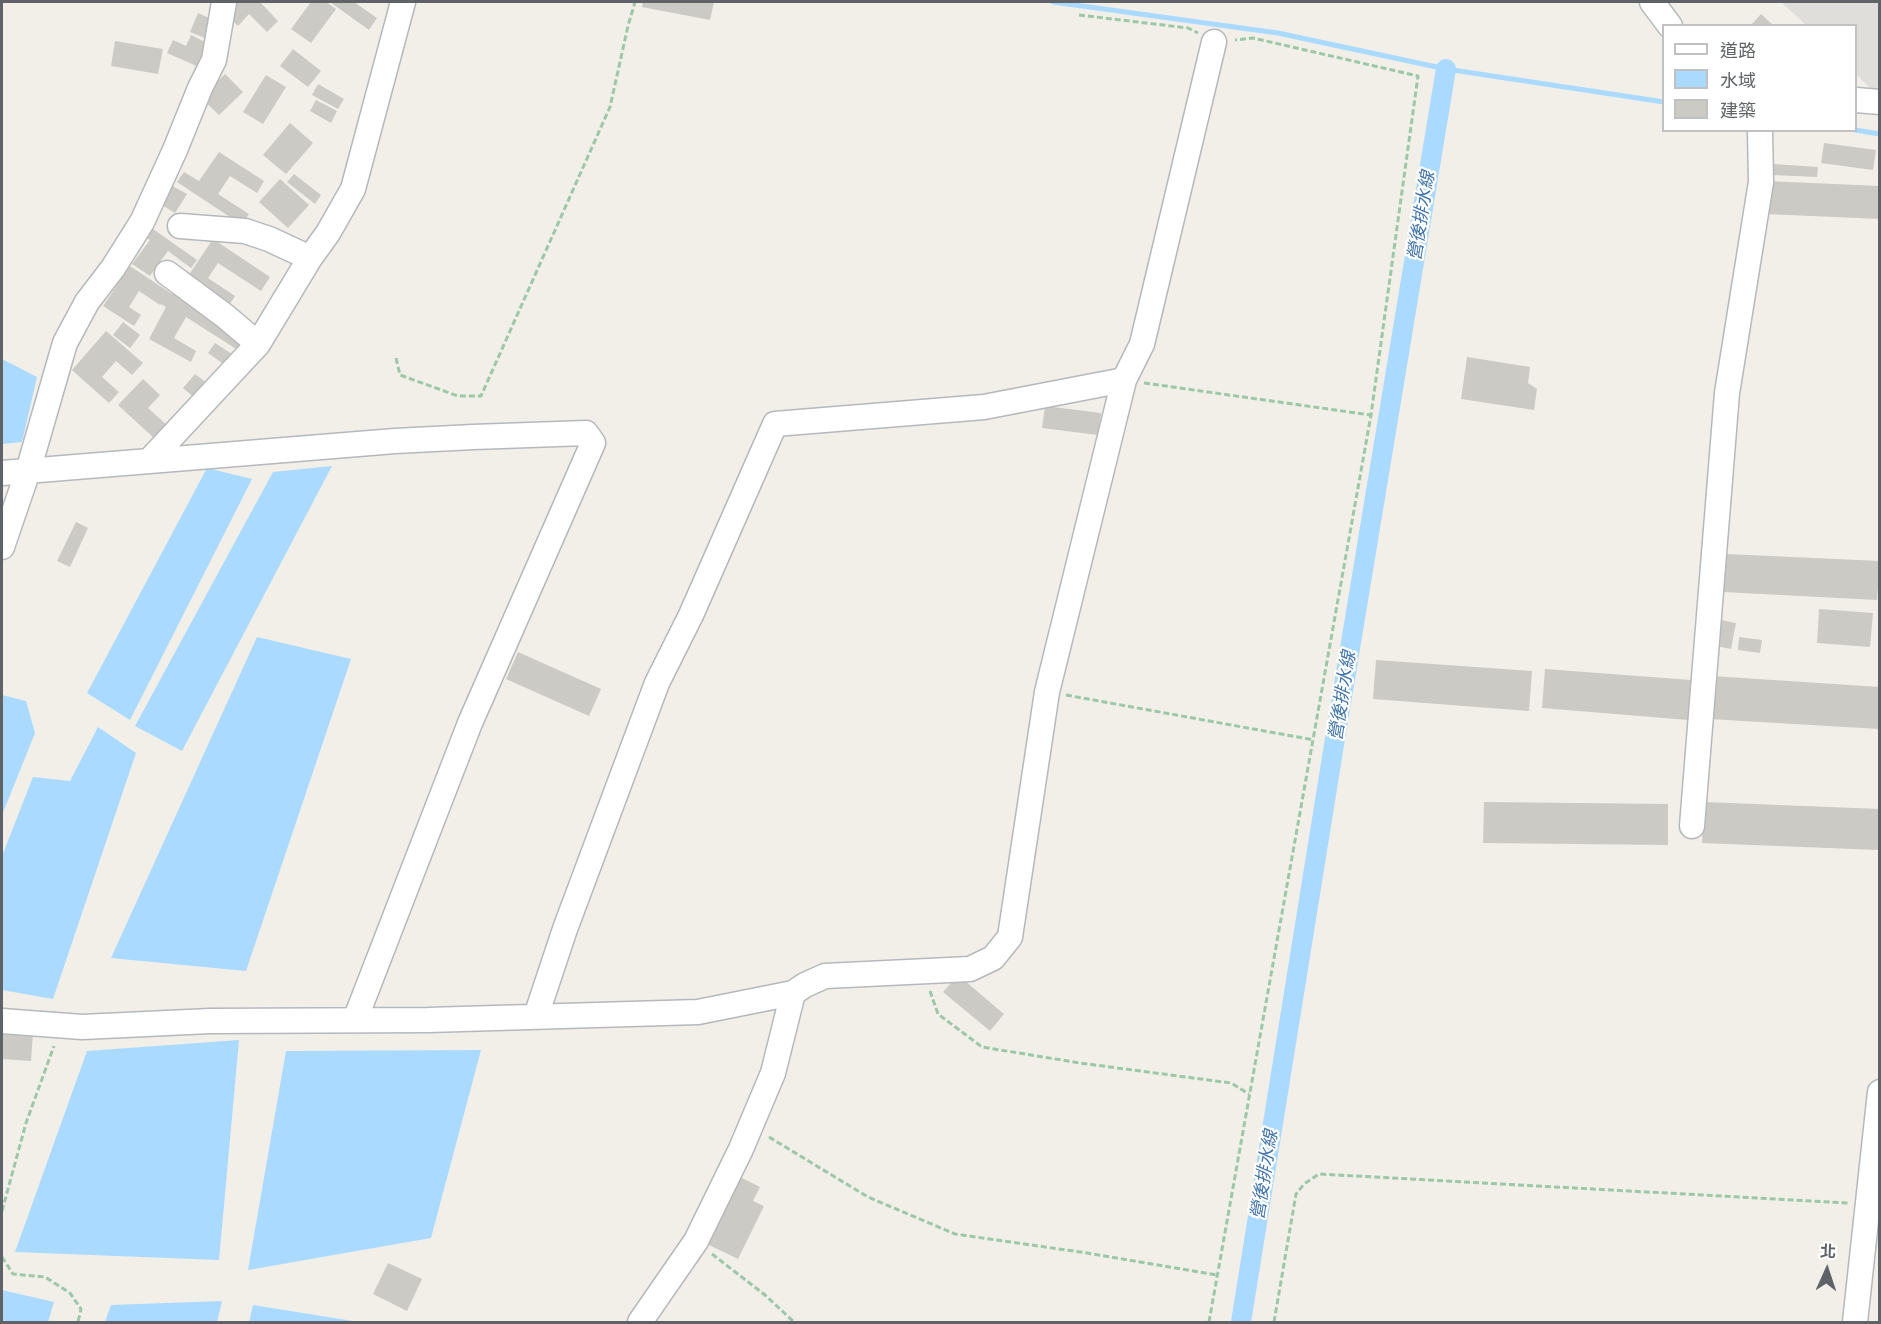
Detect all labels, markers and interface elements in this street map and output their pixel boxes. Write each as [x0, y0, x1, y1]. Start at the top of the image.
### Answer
legend [1662, 24, 1857, 132]
text: 道路 [1720, 41, 1756, 61]
text: 水域 [1720, 71, 1756, 91]
text: 建築 [1720, 101, 1756, 121]
water label: 營後排水線 [1404, 170, 1440, 262]
water label: 營後排水線 [1325, 650, 1361, 742]
water label: 營後排水線 [1247, 1129, 1283, 1221]
north arrow [1797, 1240, 1857, 1300]
text: 北 [1820, 1243, 1836, 1260]

